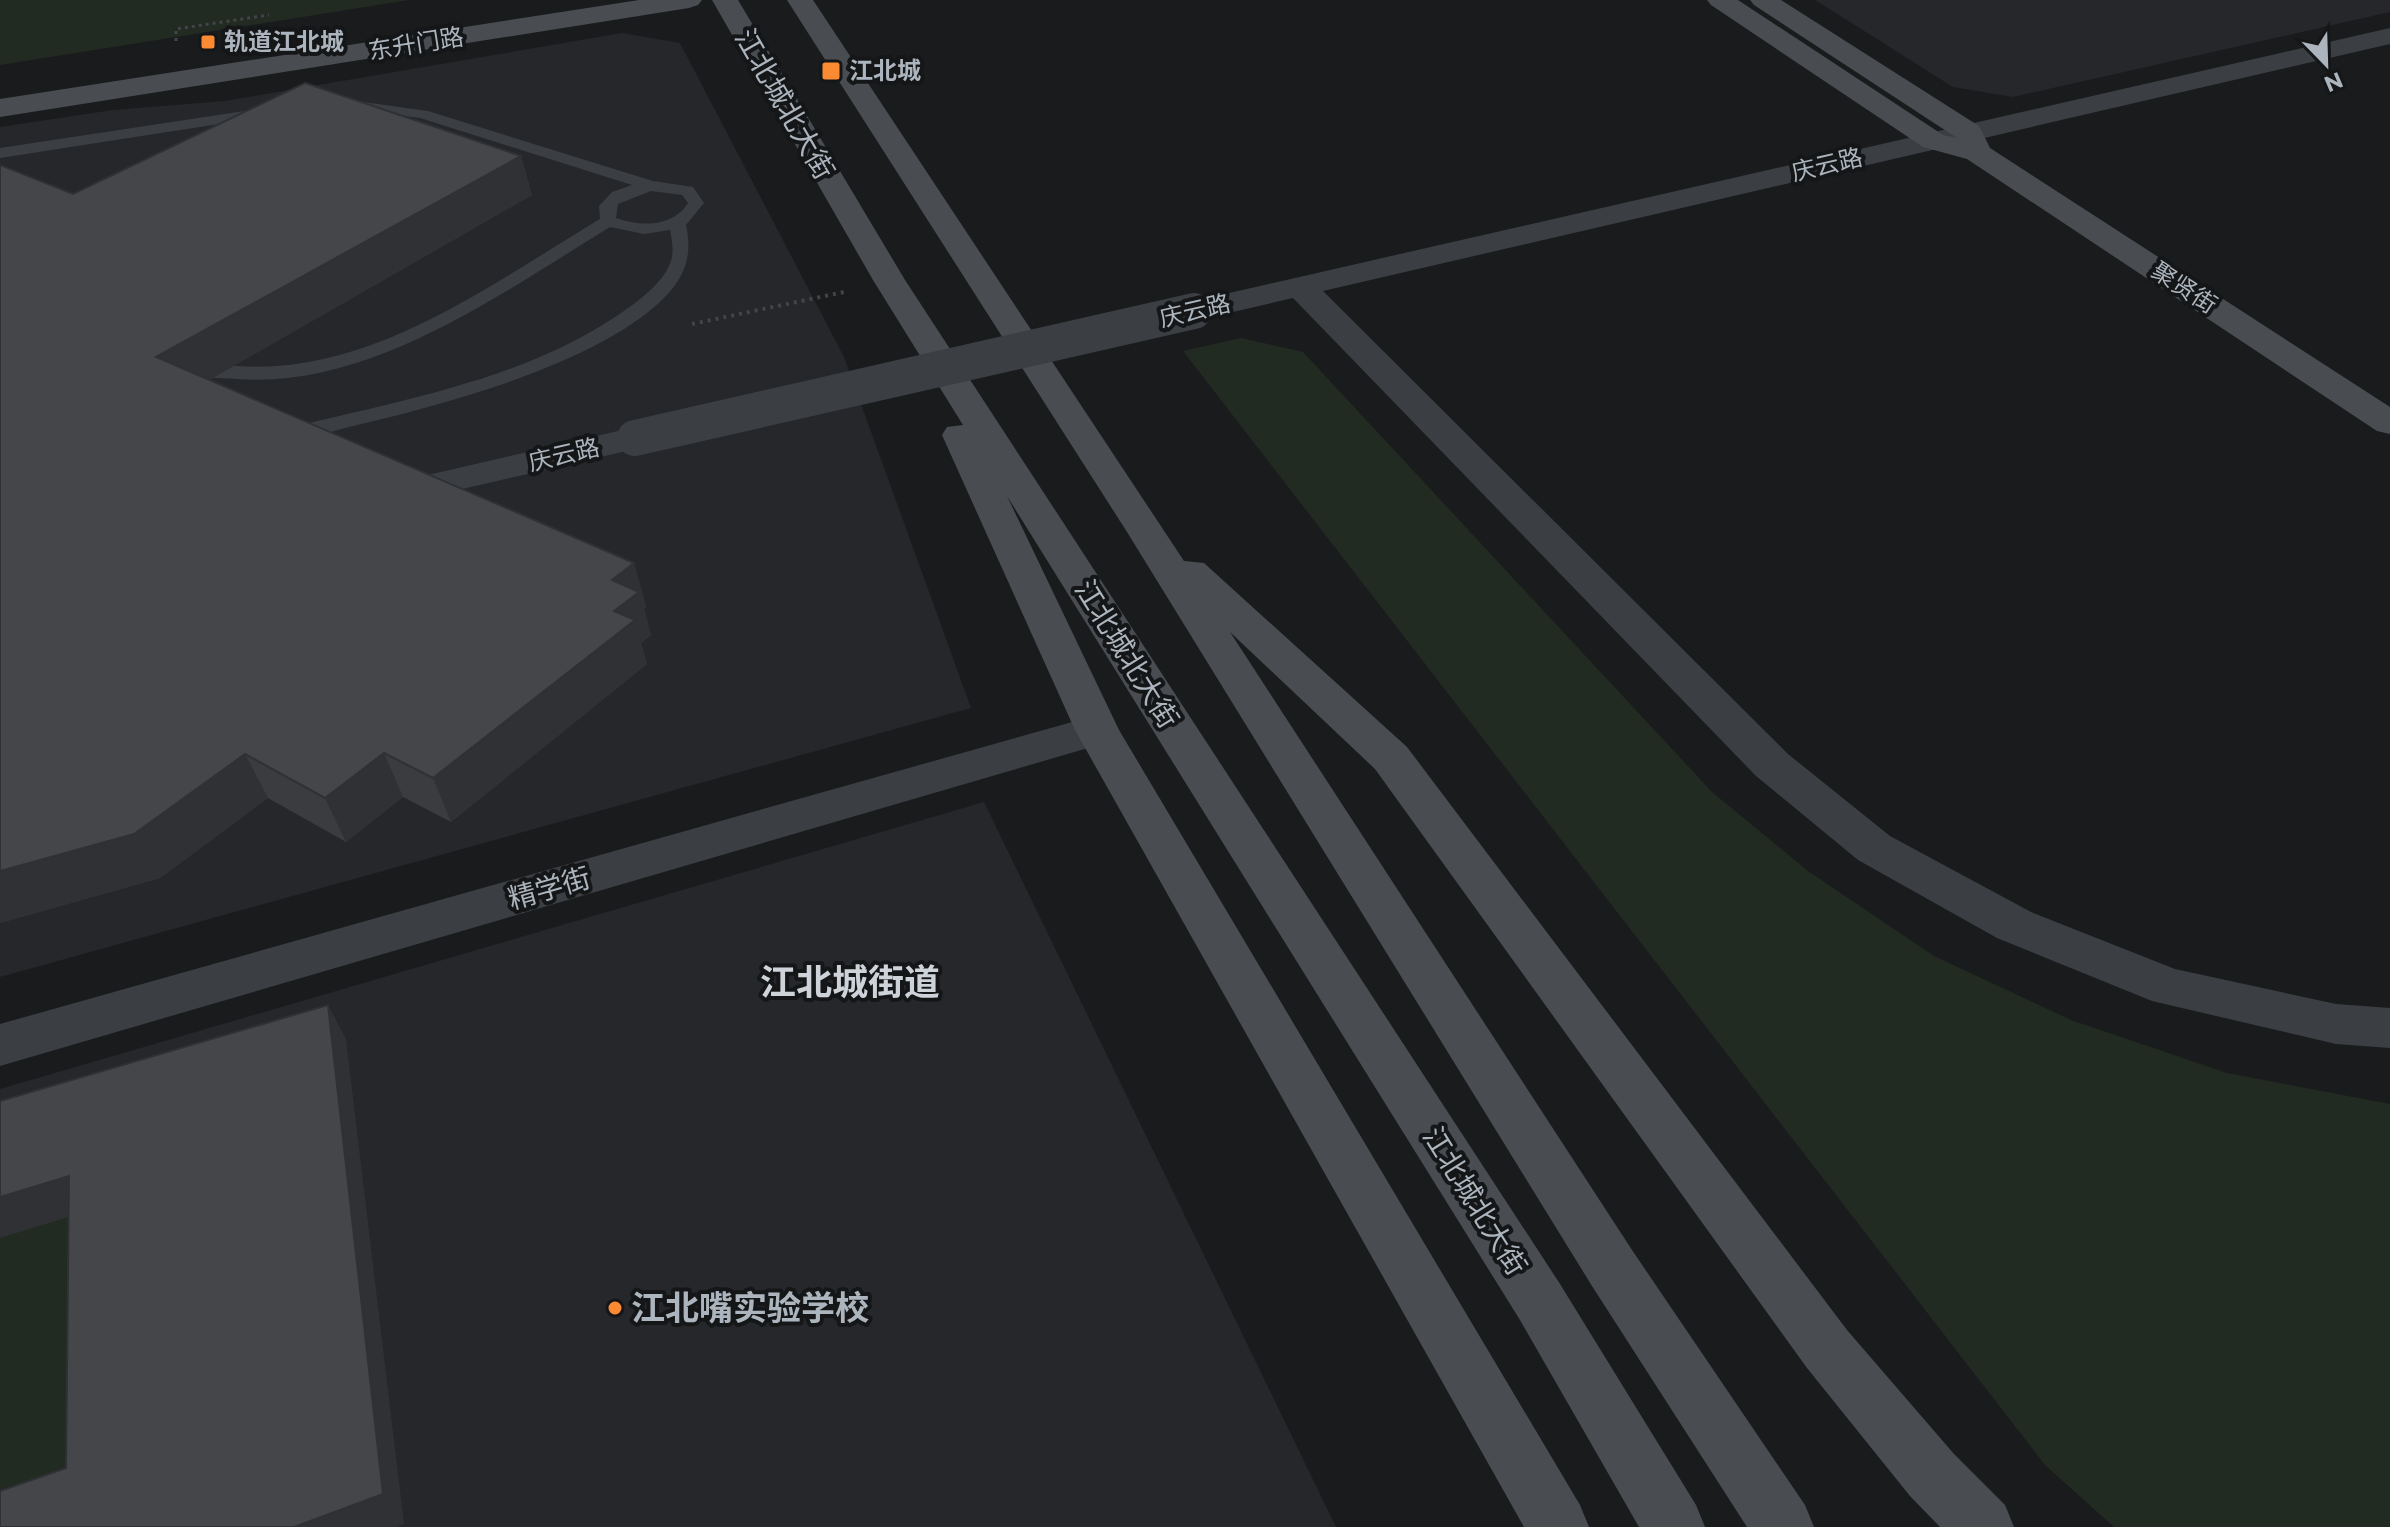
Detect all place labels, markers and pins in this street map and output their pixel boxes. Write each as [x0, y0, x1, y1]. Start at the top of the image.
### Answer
place label: 轨道江北城 [224, 27, 344, 56]
marker: 轨道江北城 [199, 33, 217, 51]
place label: 江北城 [849, 56, 921, 85]
marker: 江北城 [820, 60, 842, 82]
place label: 江北嘴实验学校 [631, 1287, 869, 1329]
marker: 江北嘴实验学校 [606, 1299, 624, 1317]

